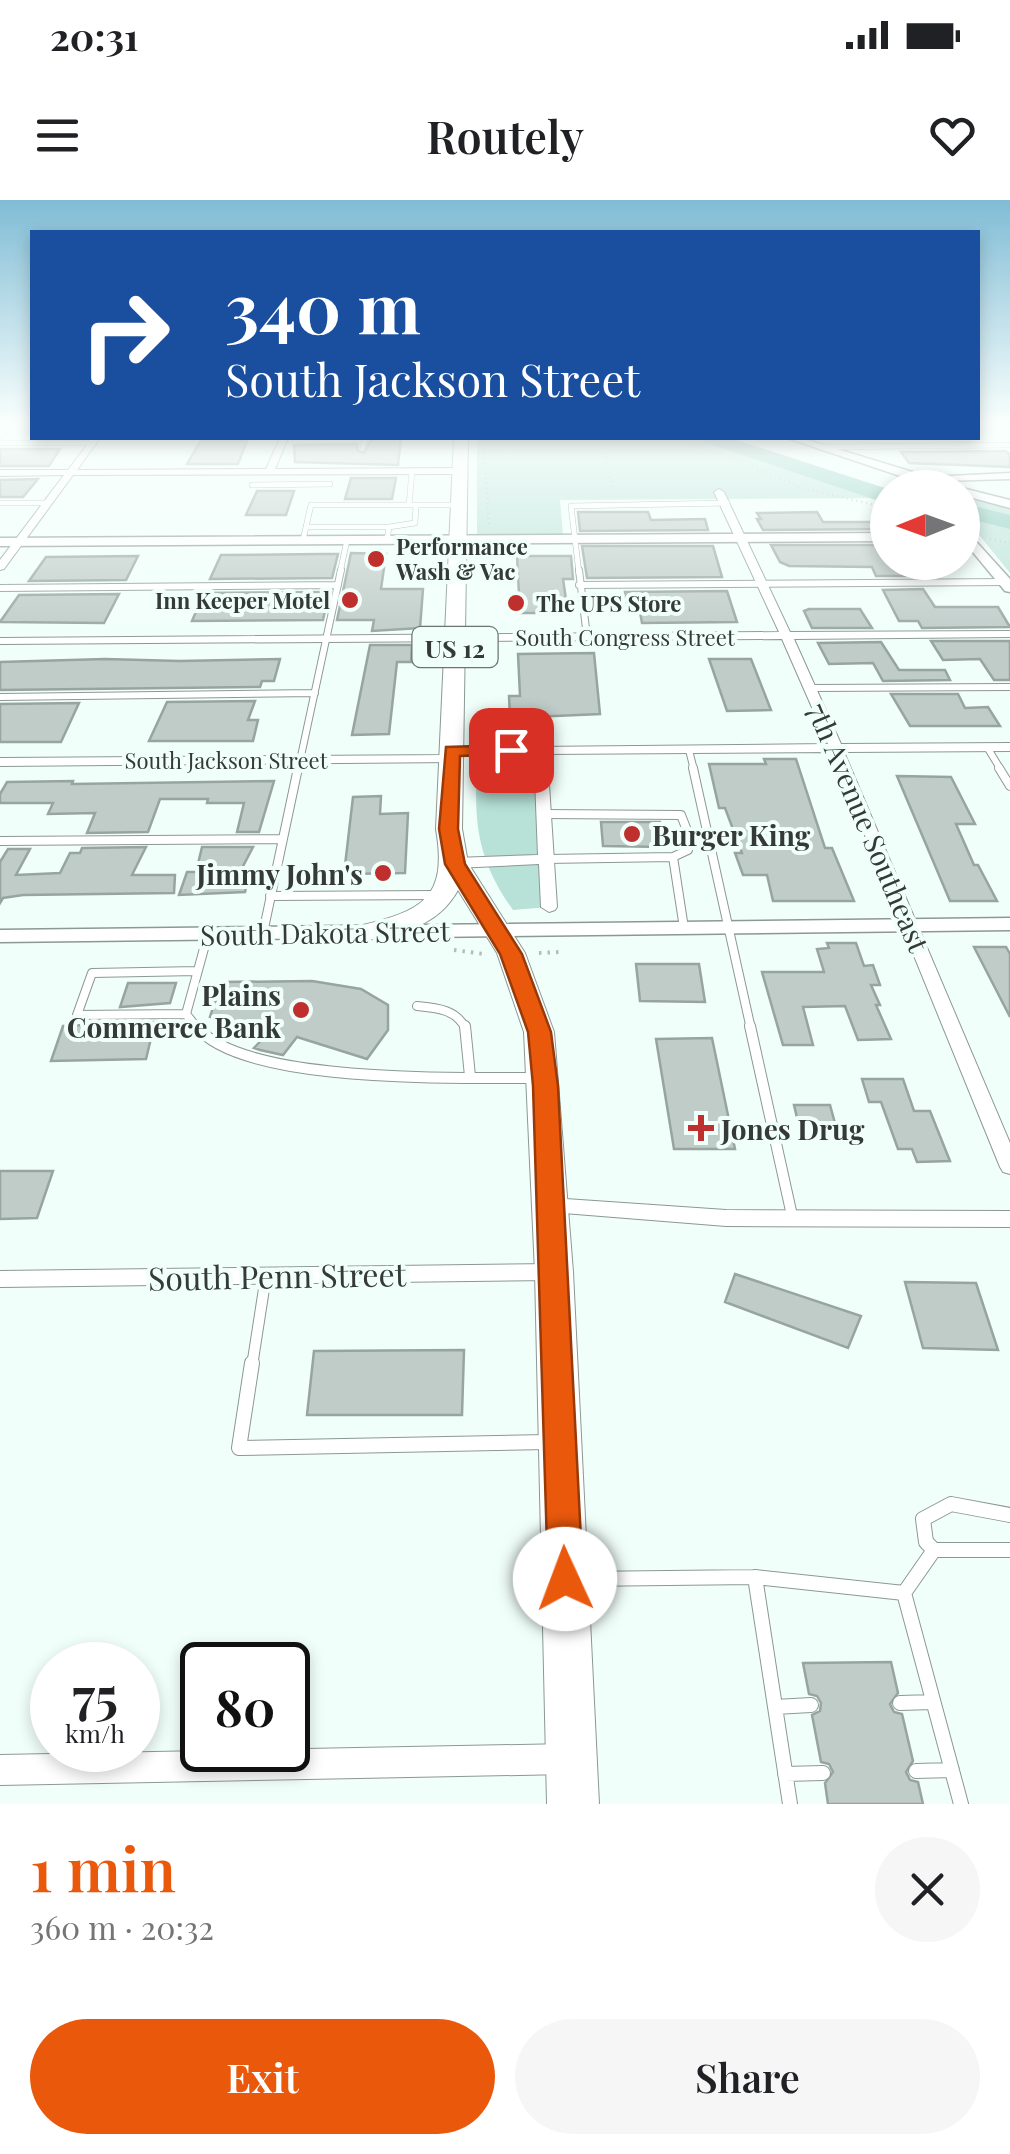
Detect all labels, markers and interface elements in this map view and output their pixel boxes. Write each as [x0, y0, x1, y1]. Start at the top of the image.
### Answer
text: 20:31 [50, 10, 139, 61]
text: Routely [426, 105, 584, 165]
icon: menu [30, 108, 85, 163]
icon: heart [925, 108, 980, 163]
text: 340 m [225, 258, 421, 352]
icon: right [60, 270, 190, 400]
text: South Jackson Street [225, 348, 640, 408]
north arrow [870, 470, 980, 580]
map controls [870, 470, 980, 580]
place label: Performance Wash & Vac [395, 531, 528, 586]
marker: Performance Wash & Vac [365, 548, 387, 570]
place label: Inn Keeper Motel [155, 585, 330, 615]
place label: The UPS Store [536, 588, 681, 618]
marker: Inn Keeper Motel [339, 589, 361, 611]
marker: The UPS Store [505, 592, 527, 614]
street label: South Congress Street [515, 622, 736, 652]
road number: US 12 [412, 627, 498, 667]
street label: 7th Avenue Southeast [800, 697, 939, 958]
pin [469, 708, 554, 793]
icon: arrive [484, 723, 539, 778]
street label: South Jackson Street [125, 745, 329, 775]
place label: Burger King [652, 816, 811, 853]
marker: Burger King [621, 823, 643, 845]
place label: Jimmy John's [195, 855, 363, 892]
marker: Jimmy John's [372, 862, 394, 884]
street label: South Dakota Street [200, 911, 451, 953]
place label: Plains Commerce Bank [67, 976, 282, 1045]
marker: Plains Commerce Bank [290, 999, 312, 1021]
place label: Jones Drug [720, 1110, 865, 1147]
marker: Jones Drug [690, 1117, 712, 1139]
street label: South Penn Street [148, 1251, 407, 1299]
position arrow [513, 1527, 617, 1631]
speed limit sign: 80 [180, 1642, 310, 1772]
text: 75 [72, 1661, 118, 1728]
text: km/h [65, 1716, 125, 1749]
text: 1 min [30, 1827, 176, 1907]
button: close [875, 1837, 980, 1942]
text: 360 m · 20:32 [30, 1905, 214, 1948]
button: Exit [30, 2019, 495, 2134]
button: Share [515, 2019, 980, 2134]

